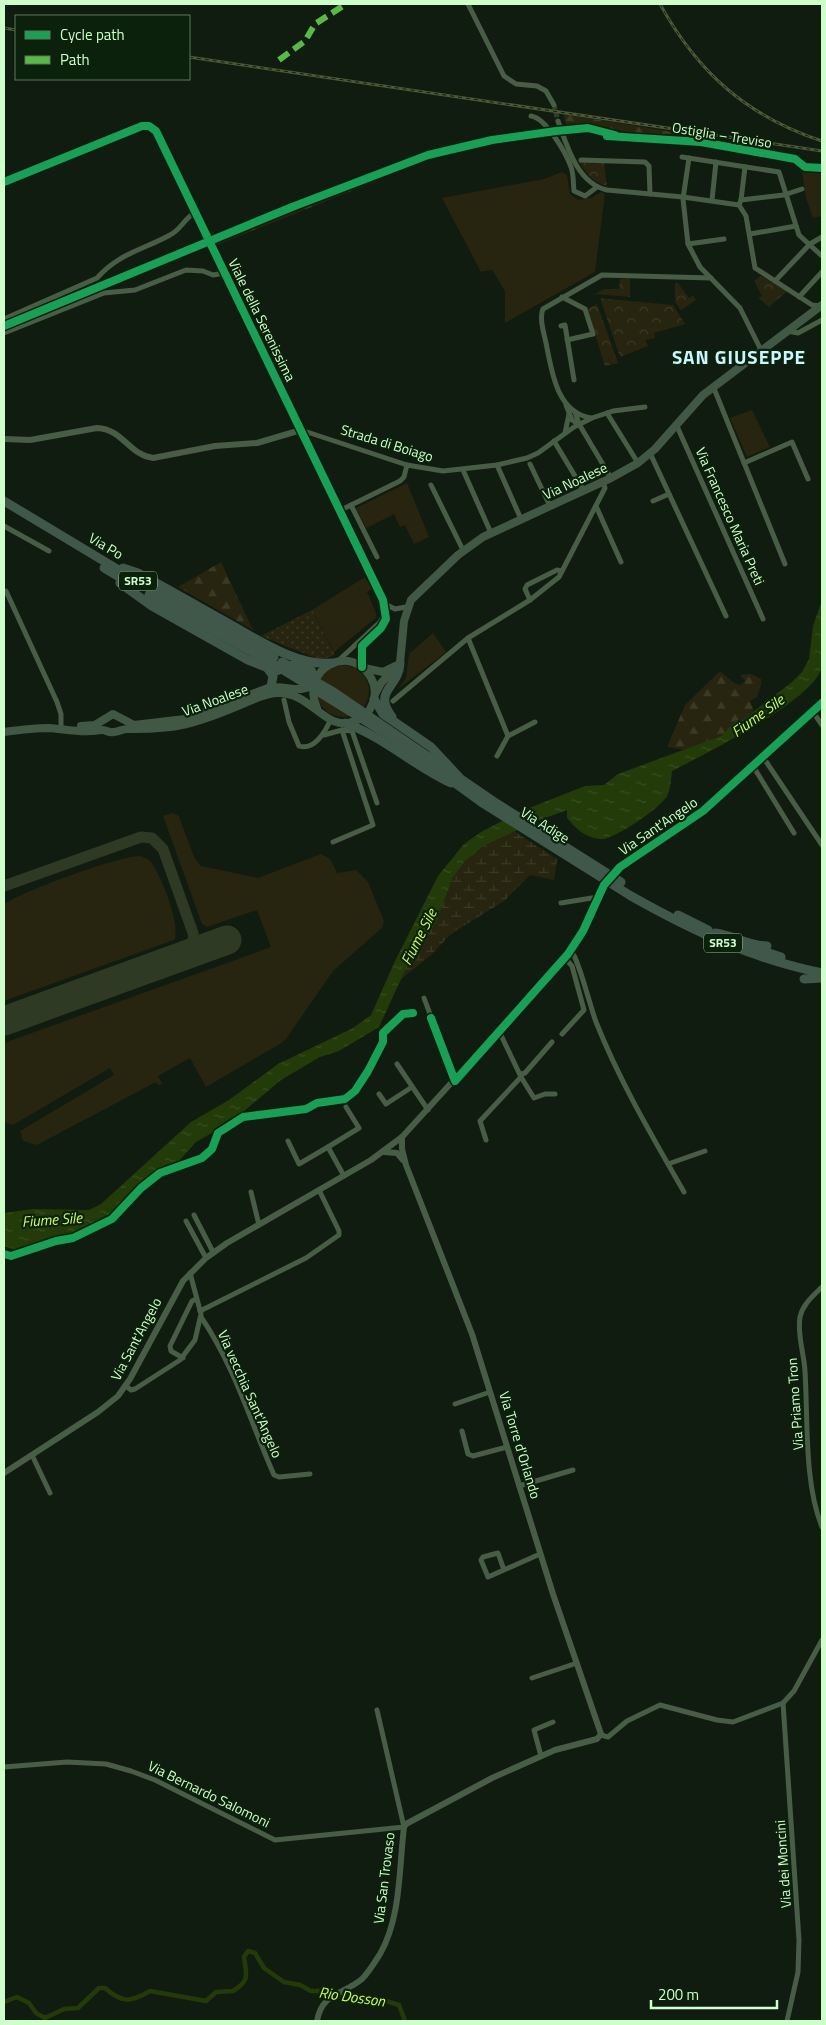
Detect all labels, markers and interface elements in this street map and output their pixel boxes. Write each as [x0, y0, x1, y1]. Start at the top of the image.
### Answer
legend [15, 15, 190, 80]
text: Cycle path [60, 23, 125, 46]
text: Path [60, 48, 90, 71]
street label: Ostiglia – Treviso [671, 116, 773, 153]
street label: Viale della Serenissima [224, 255, 301, 385]
district label: SAN GIUSEPPE [672, 342, 806, 371]
street label: Strada di Boiago [338, 418, 436, 467]
street label: Via Francesco Maria Preti [691, 444, 770, 588]
street label: Via Noalese [539, 456, 610, 505]
street label: Via Po [85, 527, 128, 564]
road number: SR53 [119, 572, 157, 590]
street label: Via Noalese [179, 678, 251, 721]
water label: Fiume Sile [727, 688, 790, 743]
street label: Via Sant'Angelo [614, 791, 701, 860]
street label: Via Adige [517, 801, 574, 848]
water label: Fiume Sile [395, 904, 443, 969]
road number: SR53 [704, 934, 742, 952]
water label: Fiume Sile [21, 1206, 84, 1233]
street label: Via Sant'Angelo [105, 1293, 166, 1384]
street label: Via vecchia Sant'Angelo [213, 1327, 288, 1461]
street label: Via Priamo Tron [781, 1357, 808, 1451]
street label: Via Torre d'Orlando [494, 1388, 547, 1501]
street label: Via Bernardo Salomoni [144, 1755, 274, 1832]
street label: Via dei Moncini [769, 1819, 796, 1909]
street label: Via San Trovaso [367, 1831, 400, 1925]
scale bar [651, 1978, 777, 2010]
water label: Rio Dosson [318, 1980, 387, 2013]
text: 200 m [658, 1983, 699, 2006]

